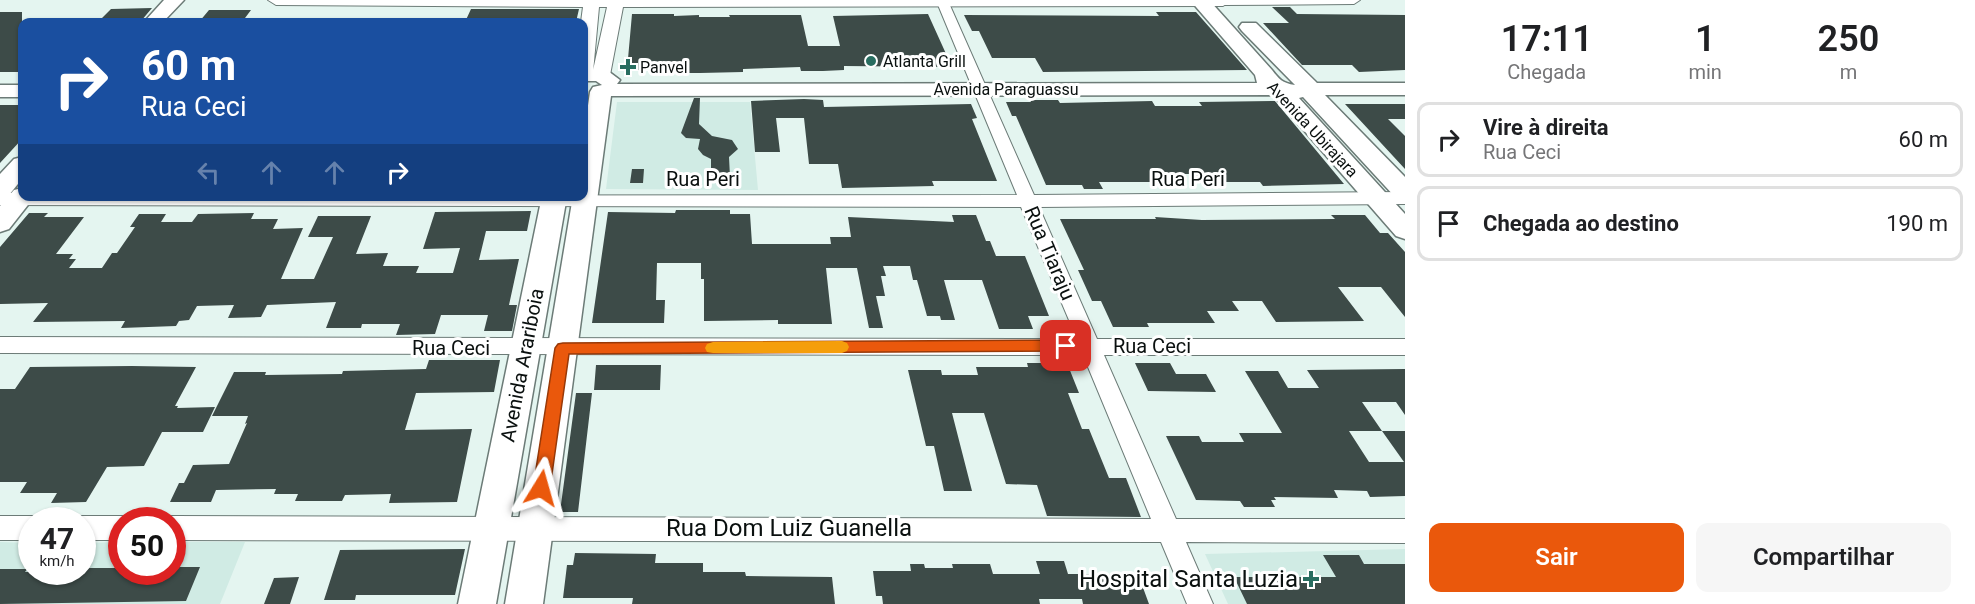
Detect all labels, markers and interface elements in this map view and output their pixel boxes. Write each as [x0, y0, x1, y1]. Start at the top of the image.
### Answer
text: 17:11 [1501, 18, 1593, 60]
text: 1 [1695, 18, 1715, 60]
text: 250 [1818, 18, 1879, 60]
text: 60 m [141, 41, 236, 90]
icon: right [42, 42, 120, 120]
place label: Atlanta Grill [883, 52, 966, 71]
marker: Atlanta Grill [864, 54, 878, 68]
place label: Panvel [640, 58, 688, 77]
marker: Panvel [621, 60, 635, 74]
text: Chegada [1507, 60, 1586, 84]
text: min [1688, 60, 1722, 84]
text: m [1840, 60, 1857, 84]
street label: Avenida Ubirajara [1263, 78, 1362, 181]
street label: Avenida Paraguassu [934, 80, 1078, 99]
text: Rua Ceci [141, 91, 247, 123]
text: Vire à direita [1483, 115, 1609, 140]
icon: right [1432, 123, 1465, 156]
text: 60 m [1899, 127, 1948, 152]
text: Rua Ceci [1483, 140, 1561, 164]
icon: left [192, 156, 225, 189]
icon: ahead [255, 156, 288, 189]
icon: ahead [318, 156, 351, 189]
icon: right [381, 156, 414, 189]
street label: Rua Peri [666, 167, 740, 191]
street label: Rua Peri [1151, 167, 1225, 191]
street label: Rua Tiaraju [1020, 202, 1080, 304]
icon: arrive [1432, 207, 1465, 240]
text: Chegada ao destino [1483, 211, 1679, 236]
text: 190 m [1886, 211, 1948, 236]
street label: Avenida Arariboia [495, 286, 549, 444]
pin [1040, 320, 1091, 371]
icon: arrive [1049, 329, 1082, 362]
street label: Rua Ceci [1113, 334, 1191, 358]
street label: Rua Ceci [412, 336, 490, 360]
position arrow [509, 456, 573, 520]
speed limit sign: 50 [108, 507, 186, 585]
street label: Rua Dom Luiz Guanella [666, 514, 912, 542]
text: 47 [40, 521, 74, 556]
button: Sair [1429, 523, 1684, 592]
button: Compartilhar [1696, 523, 1951, 592]
text: km/h [39, 552, 75, 570]
place label: Hospital Santa Luzia [1079, 565, 1298, 593]
marker: Hospital Santa Luzia [1302, 570, 1320, 588]

